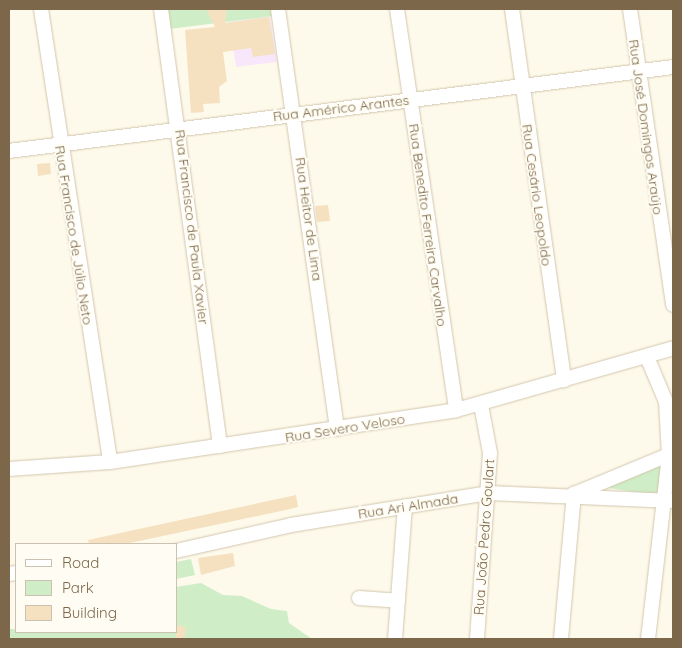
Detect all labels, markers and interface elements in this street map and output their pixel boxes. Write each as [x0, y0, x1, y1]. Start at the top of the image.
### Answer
street label: Rua José Domingos Araújo [625, 38, 667, 216]
street label: Rua Américo Arantes [272, 91, 410, 125]
street label: Rua Benedito Ferreira Carvalho [405, 122, 451, 328]
street label: Rua Cesário Leopoldo [519, 123, 555, 267]
street label: Rua Francisco de Paula Xavier [172, 129, 212, 325]
street label: Rua Francisco de Júlio Neto [52, 144, 96, 326]
street label: Rua Heitor de Lima [292, 156, 326, 282]
street label: Rua Severo Veloso [284, 410, 406, 446]
street label: Rua João Pedro Goulart [470, 458, 498, 616]
street label: Rua Ari Almada [357, 490, 459, 522]
legend [15, 543, 178, 633]
text: Road [62, 553, 99, 572]
text: Park [62, 578, 94, 597]
text: Building [62, 603, 117, 622]

